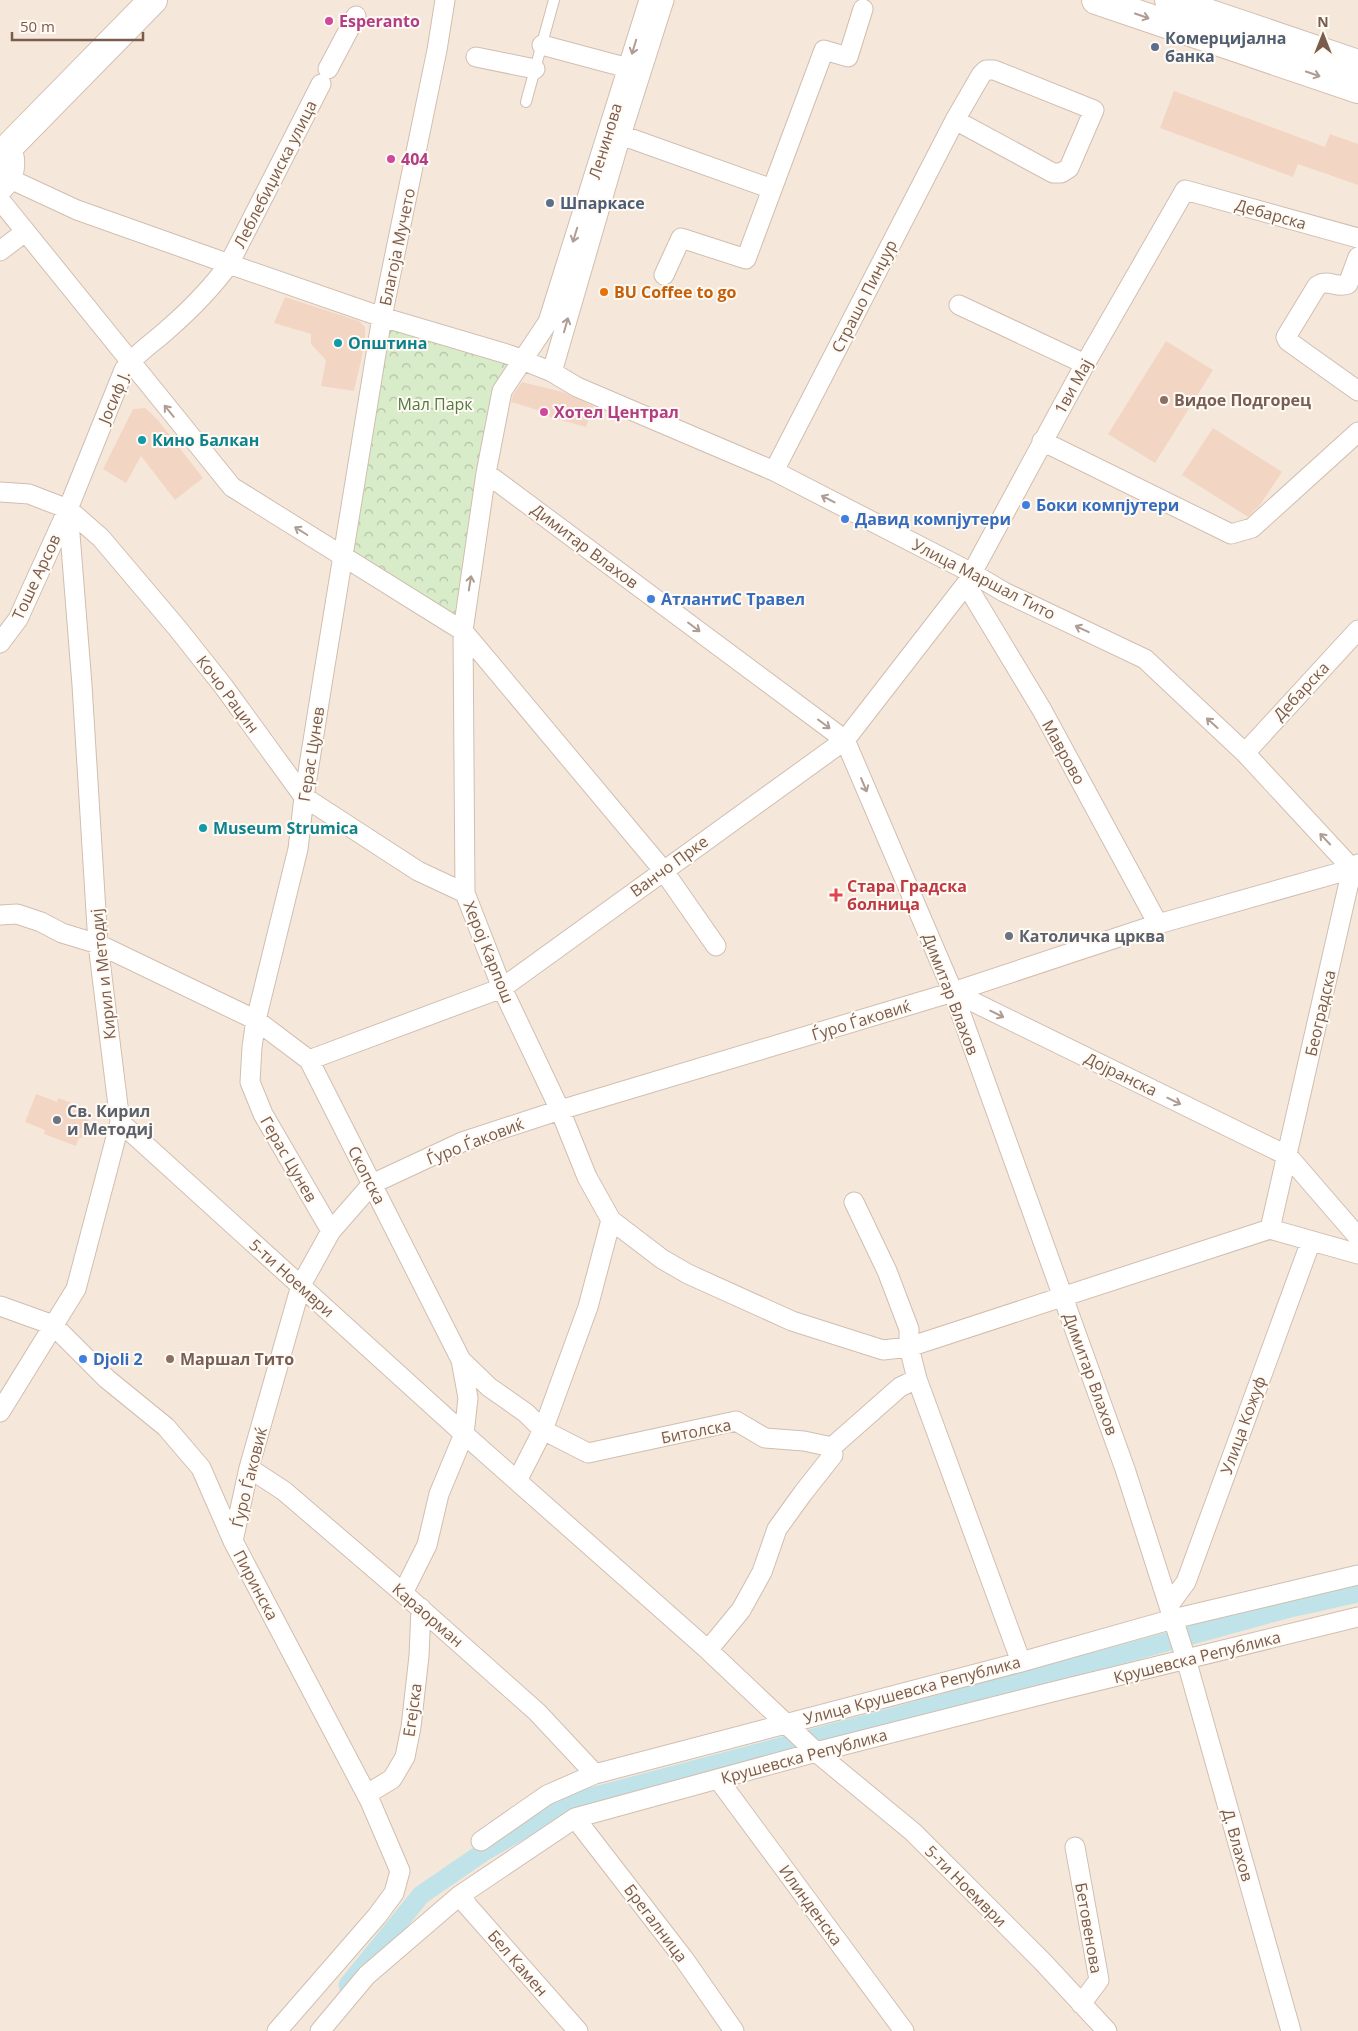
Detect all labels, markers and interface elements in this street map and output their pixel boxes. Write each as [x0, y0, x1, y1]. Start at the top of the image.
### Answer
scale bar [12, 10, 144, 42]
place label: Esperanto [339, 10, 420, 32]
north arrow [1298, 10, 1348, 60]
one-way arrow [1134, 12, 1150, 21]
text: N [1317, 12, 1329, 31]
marker: Esperanto [323, 15, 335, 27]
text: 50 m [20, 16, 55, 36]
place label: Комерцијална банка [1165, 27, 1286, 67]
one-way arrow [629, 38, 639, 54]
marker: Комерцијална банка [1149, 41, 1161, 53]
one-way arrow [1304, 70, 1320, 79]
street label: Леблебиџиска улица [228, 96, 322, 252]
street label: Ленинова [583, 100, 627, 182]
place label: 404 [401, 148, 428, 170]
marker: 404 [385, 153, 397, 165]
street label: Благоја Мучето [374, 186, 420, 308]
place label: Шпаркасе [560, 192, 645, 214]
street label: Дебарска [1233, 193, 1309, 235]
marker: Шпаркасе [544, 197, 556, 209]
one-way arrow [570, 227, 580, 243]
street label: Страшо Пинџур [826, 236, 902, 356]
place label: BU Coffee to go [614, 281, 737, 303]
marker: BU Coffee to go [598, 286, 610, 298]
one-way arrow [561, 318, 571, 334]
place label: Општина [348, 332, 427, 354]
marker: Општина [332, 337, 344, 349]
street label: 1ви Мај [1049, 354, 1097, 418]
street label: Јосиф Ј. [92, 367, 135, 429]
place label: Видое Подгорец [1174, 389, 1311, 411]
park label: Мал Парк [397, 393, 473, 415]
marker: Видое Подгорец [1158, 394, 1170, 406]
place label: Хотел Централ [554, 401, 679, 423]
one-way arrow [164, 405, 175, 418]
marker: Хотел Централ [538, 406, 550, 418]
place label: Кино Балкан [152, 429, 259, 451]
marker: Кино Балкан [136, 434, 148, 446]
one-way arrow [821, 494, 836, 503]
place label: Боки компјутери [1036, 494, 1179, 516]
street label: Димитар Влахов [527, 498, 643, 594]
marker: Боки компјутери [1020, 499, 1032, 511]
place label: Давид компјутери [855, 508, 1011, 530]
marker: Давид компјутери [839, 513, 851, 525]
one-way arrow [294, 525, 308, 535]
street label: Тоше Арсов [7, 531, 65, 623]
street label: Улица Маршал Тито [909, 533, 1059, 625]
one-way arrow [465, 575, 475, 591]
place label: АтлантиС Травел [661, 588, 805, 610]
marker: АтлантиС Травел [645, 593, 657, 605]
one-way arrow [687, 622, 701, 632]
one-way arrow [1074, 624, 1089, 634]
street label: Кочо Рацин [192, 651, 264, 737]
street label: Дебарска [1268, 657, 1334, 725]
street label: Герас Цунев [293, 705, 329, 803]
street label: Маврово [1037, 716, 1091, 788]
one-way arrow [1205, 717, 1218, 728]
one-way arrow [817, 719, 830, 730]
one-way arrow [860, 777, 870, 792]
place label: Museum Strumica [213, 817, 358, 839]
marker: Museum Strumica [197, 822, 209, 834]
street label: Ванчо Прке [626, 830, 713, 902]
one-way arrow [1319, 833, 1331, 846]
place label: Стара Градска болница [847, 875, 967, 915]
marker: Стара Градска болница [829, 888, 843, 902]
street label: Херој Карпош [459, 898, 519, 1006]
street label: Кирил и Методиј [85, 907, 121, 1041]
place label: Католичка црква [1019, 925, 1165, 947]
street label: Димитар Влахов [918, 930, 984, 1058]
marker: Католичка црква [1003, 930, 1015, 942]
street label: Београдска [1299, 968, 1341, 1058]
street label: Ѓуро Ѓаковиќ [809, 994, 914, 1046]
one-way arrow [989, 1009, 1004, 1019]
street label: Дојранска [1081, 1047, 1161, 1101]
one-way arrow [1166, 1096, 1181, 1106]
place label: Св. Кирил и Методиј [67, 1100, 153, 1140]
street label: Герас Цунев [255, 1112, 323, 1206]
street label: Ѓуро Ѓаковиќ [423, 1112, 528, 1170]
marker: Св. Кирил и Методиј [51, 1114, 63, 1126]
street label: Скопска [343, 1142, 391, 1208]
street label: 5-ти Ноември [245, 1234, 339, 1322]
street label: Димитар Влахов [1059, 1310, 1123, 1438]
place label: Djoli 2 [93, 1348, 143, 1370]
place label: Маршал Тито [180, 1348, 294, 1370]
marker: Djoli 2 [77, 1353, 89, 1365]
marker: Маршал Тито [164, 1353, 176, 1365]
street label: Улица Кожуф [1215, 1373, 1271, 1477]
street label: Битолска [659, 1413, 733, 1449]
street label: Ѓуро Ѓаковиќ [226, 1424, 272, 1529]
street label: Пиринска [228, 1546, 284, 1624]
street label: Караорман [388, 1578, 468, 1652]
street label: Крушевска Република [1111, 1626, 1283, 1688]
street label: Улица Крушевска Република [801, 1650, 1023, 1730]
street label: Егејска [397, 1682, 427, 1738]
street label: Крушевска Република [718, 1723, 890, 1789]
street label: Д. Влахов [1217, 1806, 1259, 1884]
street label: 5-ти Ноември [920, 1840, 1012, 1932]
street label: Илинденска [774, 1860, 848, 1950]
street label: Брегалница [619, 1879, 693, 1967]
street label: Бетовенова [1070, 1881, 1108, 1975]
street label: Бел Камен [483, 1925, 553, 2001]

